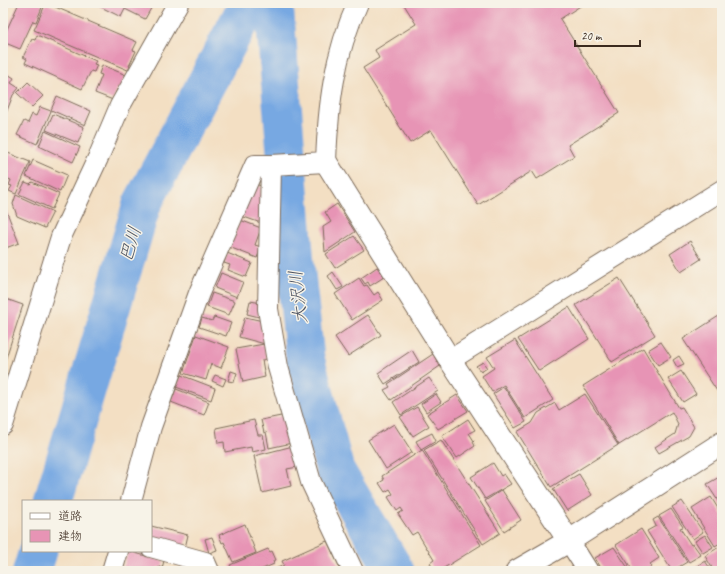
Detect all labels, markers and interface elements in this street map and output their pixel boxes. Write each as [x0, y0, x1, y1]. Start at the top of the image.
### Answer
scale bar [575, 22, 640, 48]
text: 20 m [581, 28, 603, 44]
water label: 巴川 [114, 224, 146, 264]
water label: 大沢川 [284, 269, 312, 325]
legend [22, 500, 152, 552]
text: 道路 [58, 508, 82, 524]
text: 建物 [58, 528, 82, 544]

